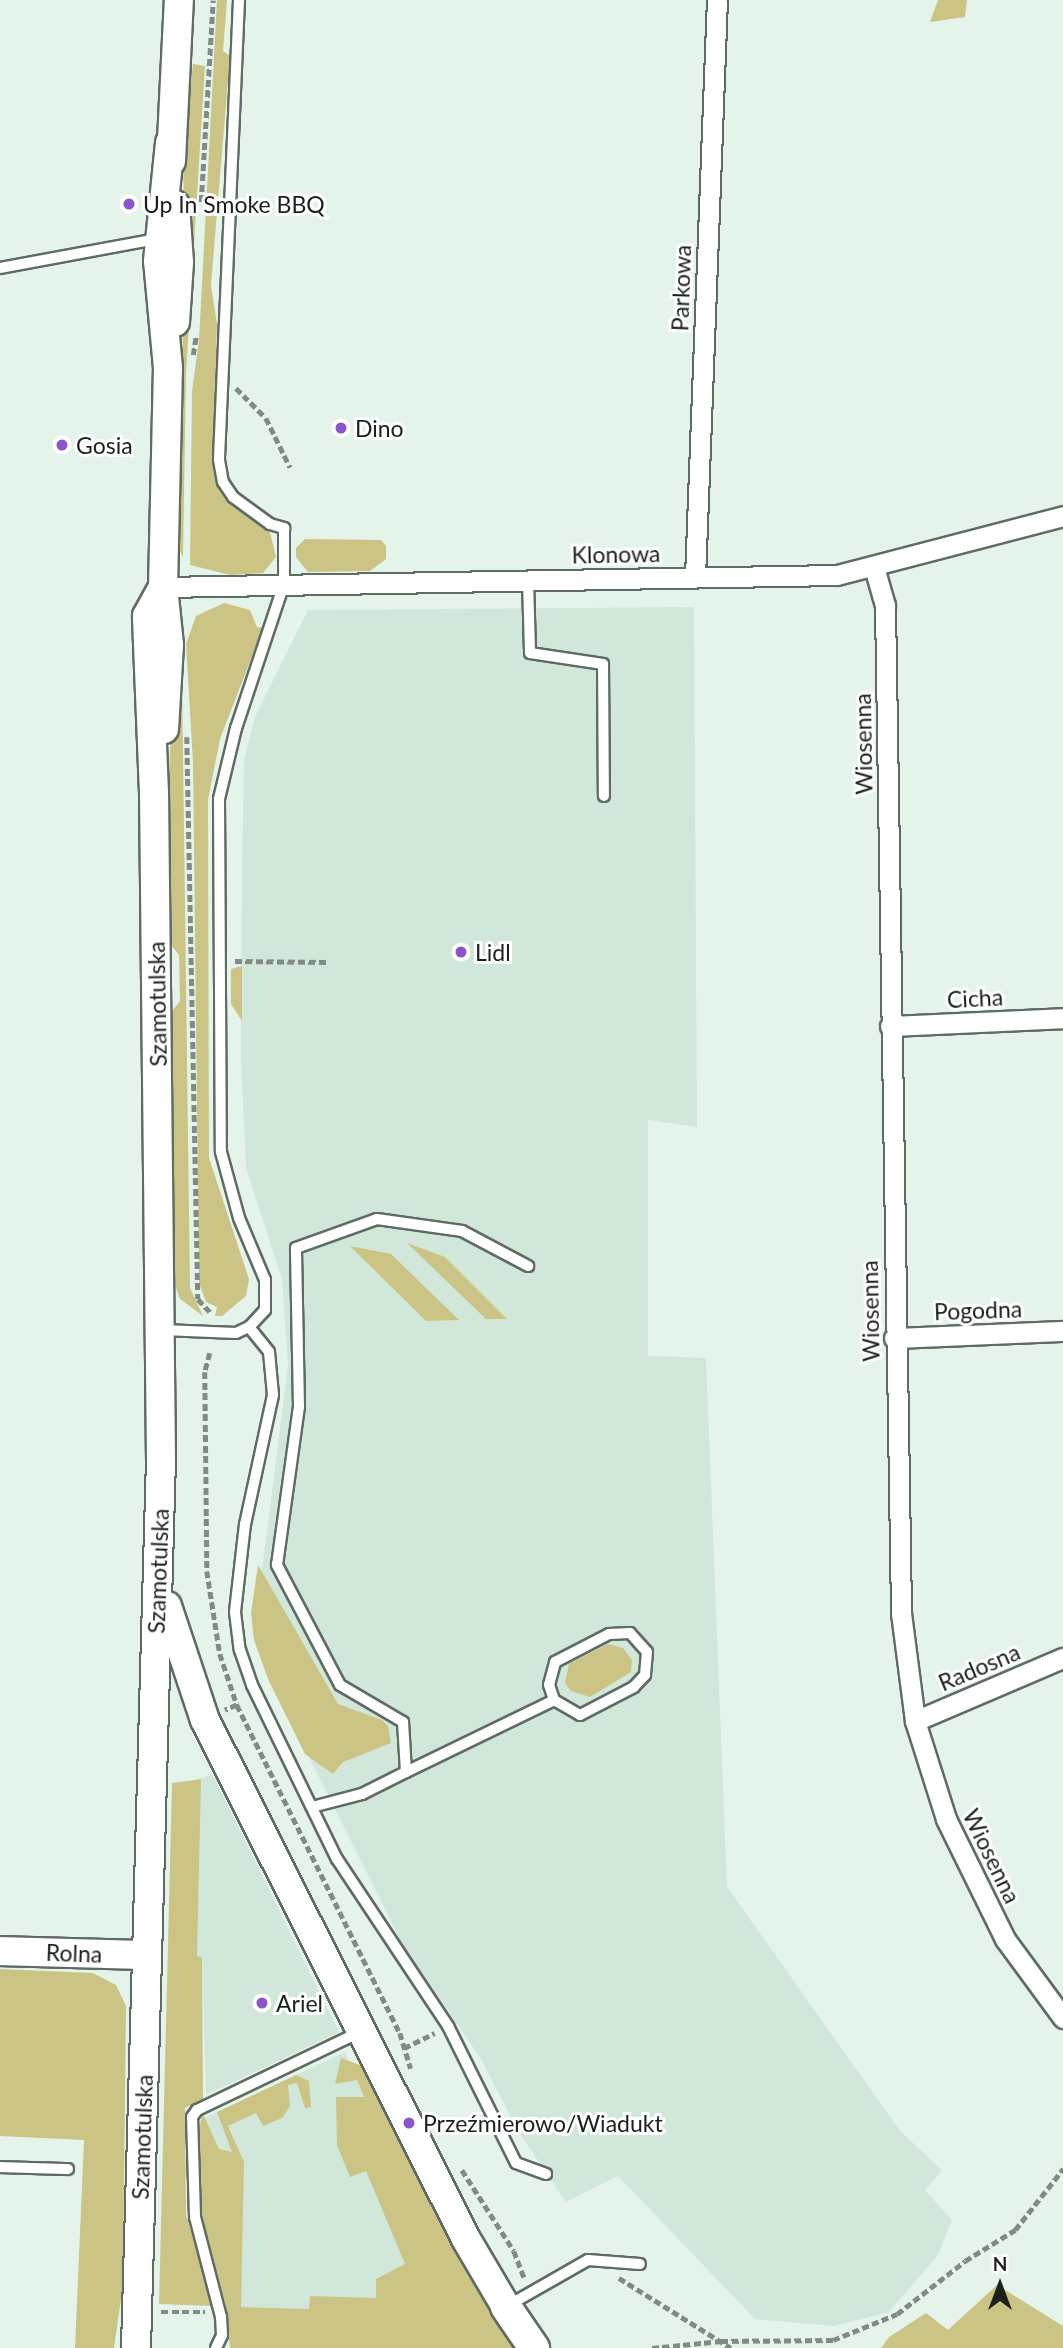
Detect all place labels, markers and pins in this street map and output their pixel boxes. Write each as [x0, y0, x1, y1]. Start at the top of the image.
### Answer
place label: Up In Smoke BBQ [143, 190, 325, 218]
marker: Up In Smoke BBQ [121, 196, 137, 212]
place label: Dino [355, 414, 404, 442]
marker: Dino [333, 420, 349, 436]
place label: Gosia [76, 431, 133, 459]
marker: Gosia [54, 437, 70, 453]
place label: Lidl [475, 938, 511, 966]
marker: Lidl [453, 944, 469, 960]
place label: Ariel [276, 1989, 323, 2017]
marker: Ariel [254, 1995, 270, 2011]
place label: Przeźmierowo/Wiadukt [423, 2109, 663, 2137]
marker: Przeźmierowo/Wiadukt [401, 2115, 417, 2131]

